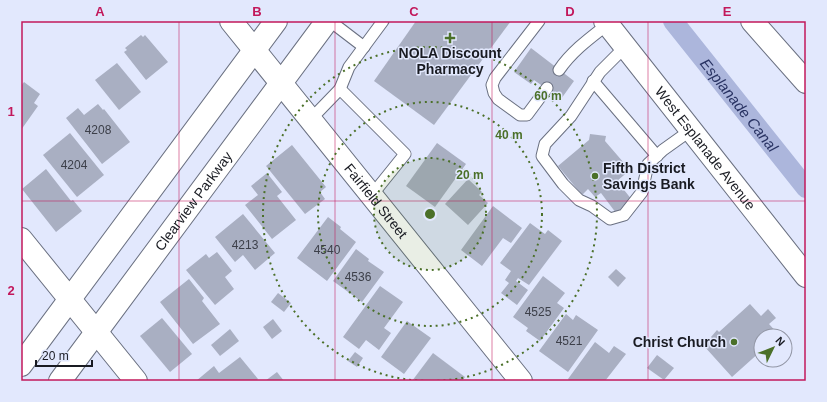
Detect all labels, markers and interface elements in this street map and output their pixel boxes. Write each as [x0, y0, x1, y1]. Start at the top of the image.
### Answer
text: A [95, 4, 105, 19]
text: B [252, 4, 262, 19]
text: C [409, 4, 419, 19]
text: D [565, 4, 575, 19]
text: E [723, 4, 732, 19]
marker: NOLA Discount Pharmacy [445, 33, 455, 43]
place label: NOLA Discount Pharmacy [399, 45, 502, 77]
water label: Esplanade Canal [697, 55, 782, 155]
street label: West Esplanade Avenue [652, 84, 759, 213]
text: 60 m [534, 89, 562, 103]
text: 1 [7, 104, 15, 119]
house number: 4208 [85, 123, 112, 137]
text: 40 m [495, 128, 523, 142]
street label: Clearview Parkway [152, 148, 235, 254]
house number: 4204 [61, 158, 88, 172]
street label: Fairfield Street [341, 160, 411, 241]
place label: Fifth District Savings Bank [603, 160, 695, 192]
text: 20 m [456, 168, 484, 182]
marker: Fifth District Savings Bank [590, 171, 600, 181]
centre of rings [423, 207, 437, 221]
house number: 4213 [232, 238, 259, 252]
house number: 4540 [314, 243, 341, 257]
house number: 4536 [345, 270, 372, 284]
text: 2 [7, 283, 15, 298]
house number: 4525 [525, 305, 552, 319]
north arrow [753, 328, 793, 368]
house number: 4521 [556, 334, 583, 348]
place label: Christ Church [633, 334, 726, 350]
text: N [773, 334, 787, 348]
marker: Christ Church [729, 337, 739, 347]
scale bar [36, 342, 92, 368]
text: 20 m [42, 349, 69, 363]

